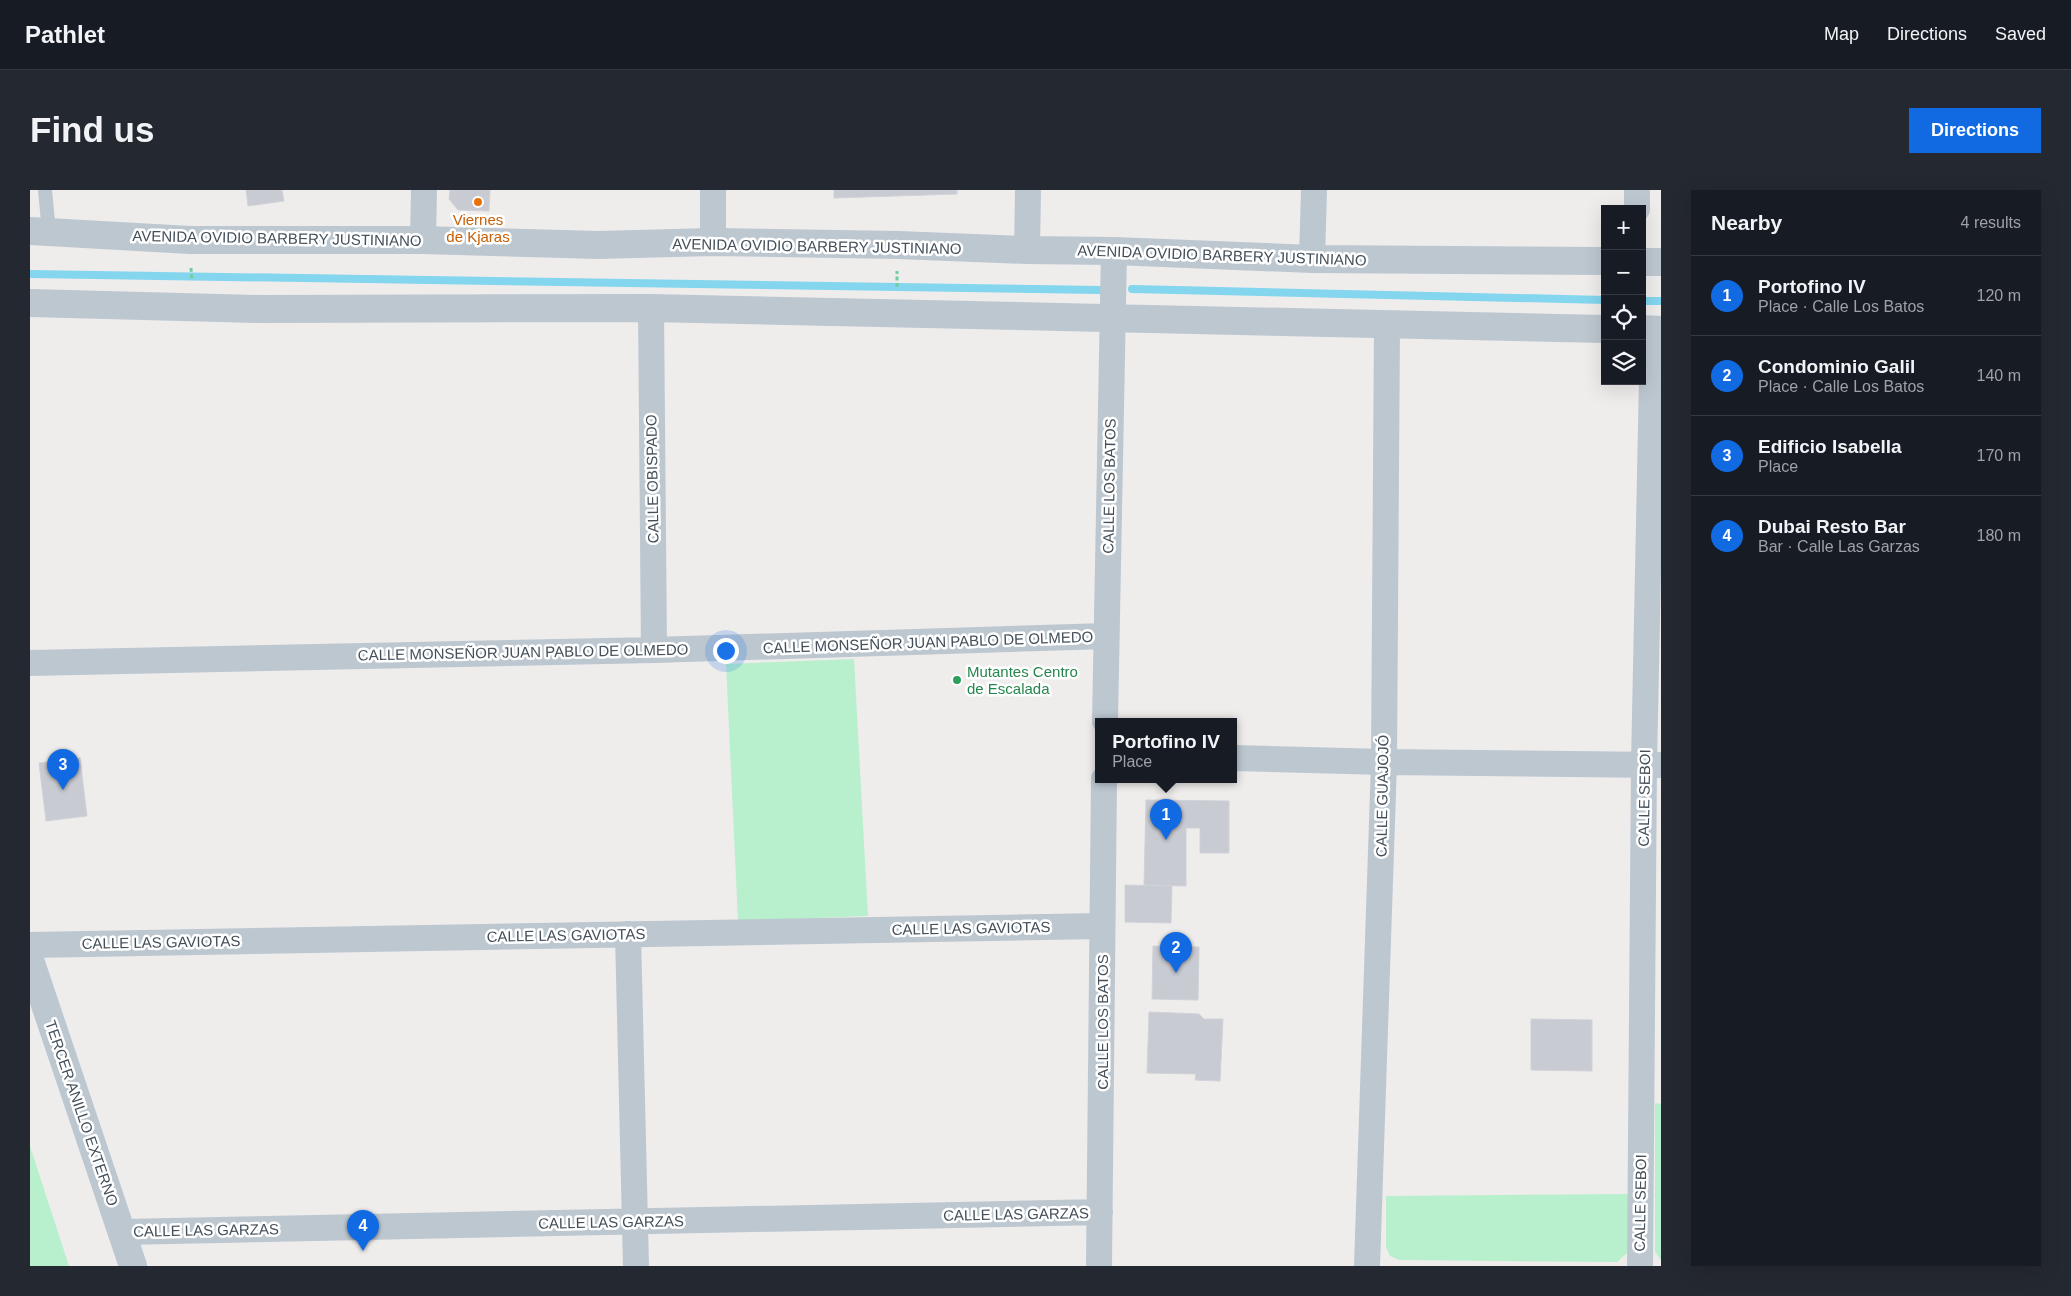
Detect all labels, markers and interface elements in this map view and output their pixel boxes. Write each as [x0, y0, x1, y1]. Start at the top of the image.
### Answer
text: Pathlet [25, 21, 105, 48]
text: Map [1824, 24, 1859, 44]
text: Directions [1887, 24, 1967, 44]
text: Saved [1995, 24, 2046, 44]
button: Directions [1909, 108, 2041, 153]
text: Find us [30, 110, 154, 149]
marker: Viernes de Kjaras [472, 196, 484, 208]
map controls [1601, 205, 1646, 385]
button: + [1601, 205, 1646, 250]
place label: Viernes de Kjaras [446, 211, 510, 245]
text: Nearby [1711, 211, 1782, 234]
text: 4 results [1961, 214, 2021, 231]
street label: AVENIDA OVIDIO BARBERY JUSTINIANO [132, 227, 422, 249]
street label: AVENIDA OVIDIO BARBERY JUSTINIANO [672, 235, 962, 257]
street label: AVENIDA OVIDIO BARBERY JUSTINIANO [1077, 241, 1367, 269]
button: − [1601, 250, 1646, 295]
text: Portofino IV [1758, 276, 1866, 297]
text: 1 [1723, 287, 1731, 304]
text: 120 m [1977, 287, 2021, 304]
button: locate [1601, 295, 1646, 340]
text: Place · Calle Los Batos [1758, 298, 1924, 315]
button: layers [1601, 340, 1646, 385]
text: Condominio Galil [1758, 356, 1915, 377]
text: 2 [1723, 367, 1731, 384]
text: 140 m [1977, 367, 2021, 384]
text: Place · Calle Los Batos [1758, 378, 1924, 395]
street label: CALLE OBISPADO [642, 414, 662, 544]
street label: CALLE LOS BATOS [1099, 418, 1119, 554]
text: Edificio Isabella [1758, 436, 1902, 457]
text: 3 [1723, 447, 1731, 464]
text: 170 m [1977, 447, 2021, 464]
text: Place [1758, 458, 1798, 475]
text: Dubai Resto Bar [1758, 516, 1906, 537]
text: 4 [1723, 527, 1731, 544]
text: 180 m [1977, 527, 2021, 544]
text: Bar · Calle Las Garzas [1758, 538, 1920, 555]
street label: CALLE MONSEÑOR JUAN PABLO DE OLMEDO [762, 628, 1094, 656]
your location [713, 638, 739, 664]
street label: CALLE MONSEÑOR JUAN PABLO DE OLMEDO [358, 641, 688, 663]
place label: Mutantes Centro de Escalada [967, 663, 1078, 697]
marker: Mutantes Centro de Escalada [951, 674, 963, 686]
popup [1095, 718, 1237, 783]
text: Portofino IV [1112, 731, 1220, 752]
street label: CALLE GUAJOJÓ [1372, 735, 1392, 857]
pin: 3 [47, 749, 79, 790]
street label: CALLE SEBOI [1635, 749, 1653, 847]
text: Place [1112, 753, 1152, 770]
pin: 1 [1150, 799, 1182, 840]
street label: CALLE LAS GAVIOTAS [892, 918, 1050, 938]
street label: CALLE LAS GAVIOTAS [487, 925, 645, 945]
street label: CALLE LAS GAVIOTAS [82, 932, 240, 952]
pin: 2 [1160, 932, 1192, 973]
street label: CALLE LOS BATOS [1094, 954, 1111, 1090]
street label: TERCER ANILLO EXTERNO [42, 1018, 122, 1208]
street label: CALLE SEBOI [1631, 1154, 1649, 1252]
street label: CALLE LAS GARZAS [943, 1204, 1089, 1224]
pin: 4 [347, 1210, 379, 1251]
street label: CALLE LAS GARZAS [538, 1212, 684, 1232]
street label: CALLE LAS GARZAS [133, 1220, 279, 1240]

